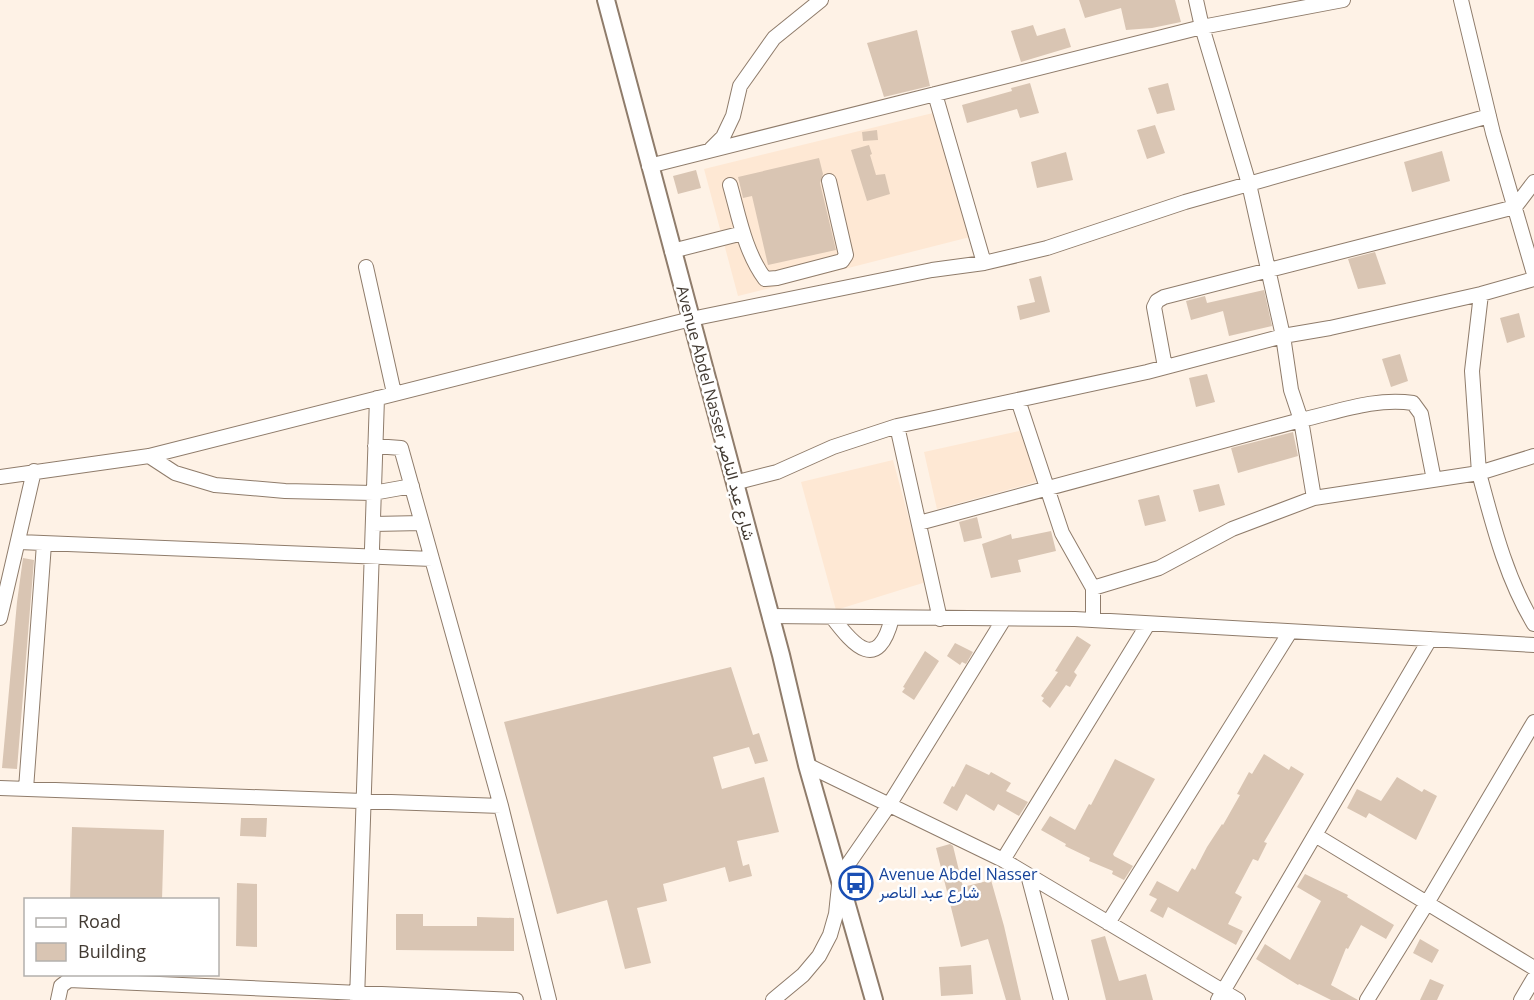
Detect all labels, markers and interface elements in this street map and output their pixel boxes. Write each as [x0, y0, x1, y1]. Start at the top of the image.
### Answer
street label: Avenue Abdel Nasser شارع عبد الناصر [670, 283, 761, 543]
place label: Avenue Abdel Nasser شارع عبد الناصر [878, 863, 1038, 904]
bus stop icon: Avenue Abdel Nasser شارع عبد الناصر [838, 865, 874, 901]
legend [24, 898, 219, 976]
text: Road [78, 909, 121, 933]
text: Building [78, 939, 146, 963]

